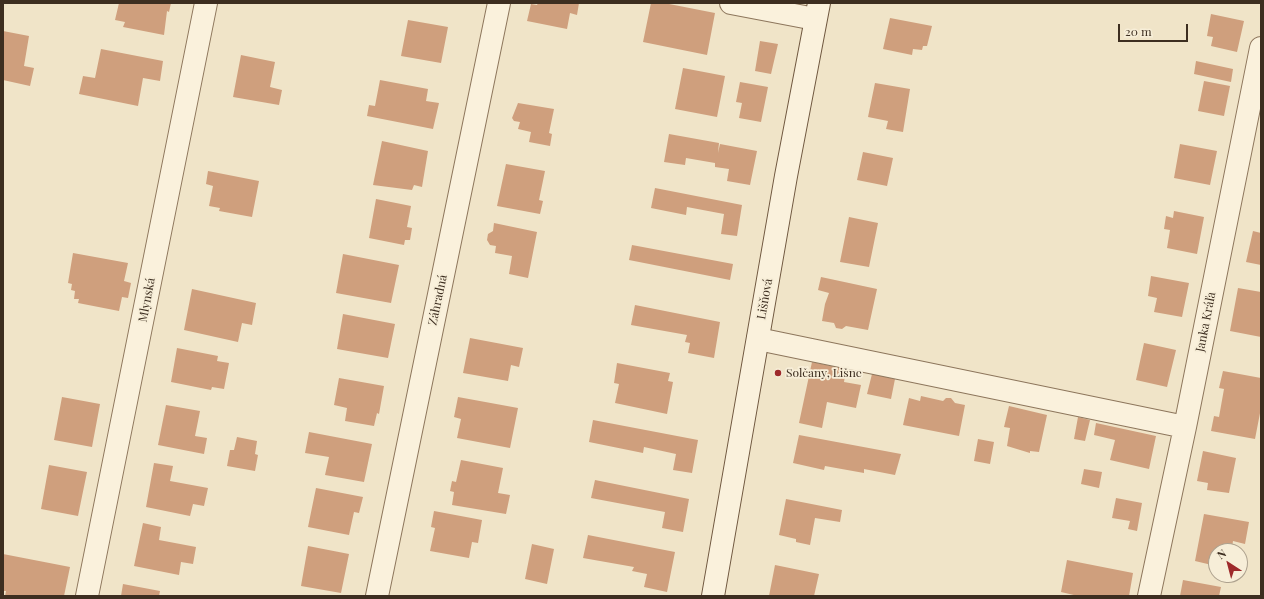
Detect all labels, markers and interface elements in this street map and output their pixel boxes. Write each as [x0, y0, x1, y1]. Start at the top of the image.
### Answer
scale bar [1120, 16, 1190, 42]
text: 20 m [1125, 23, 1152, 39]
street label: Záhradná [426, 273, 450, 327]
street label: Mlynská [136, 277, 158, 323]
street label: Lišňová [754, 277, 776, 321]
street label: Janka Kráľa [1193, 291, 1219, 353]
place label: Solčany, Lišne [786, 366, 862, 380]
marker: Solčany, Lišne [773, 368, 783, 378]
north arrow [1208, 543, 1248, 583]
text: N [1214, 545, 1229, 562]

